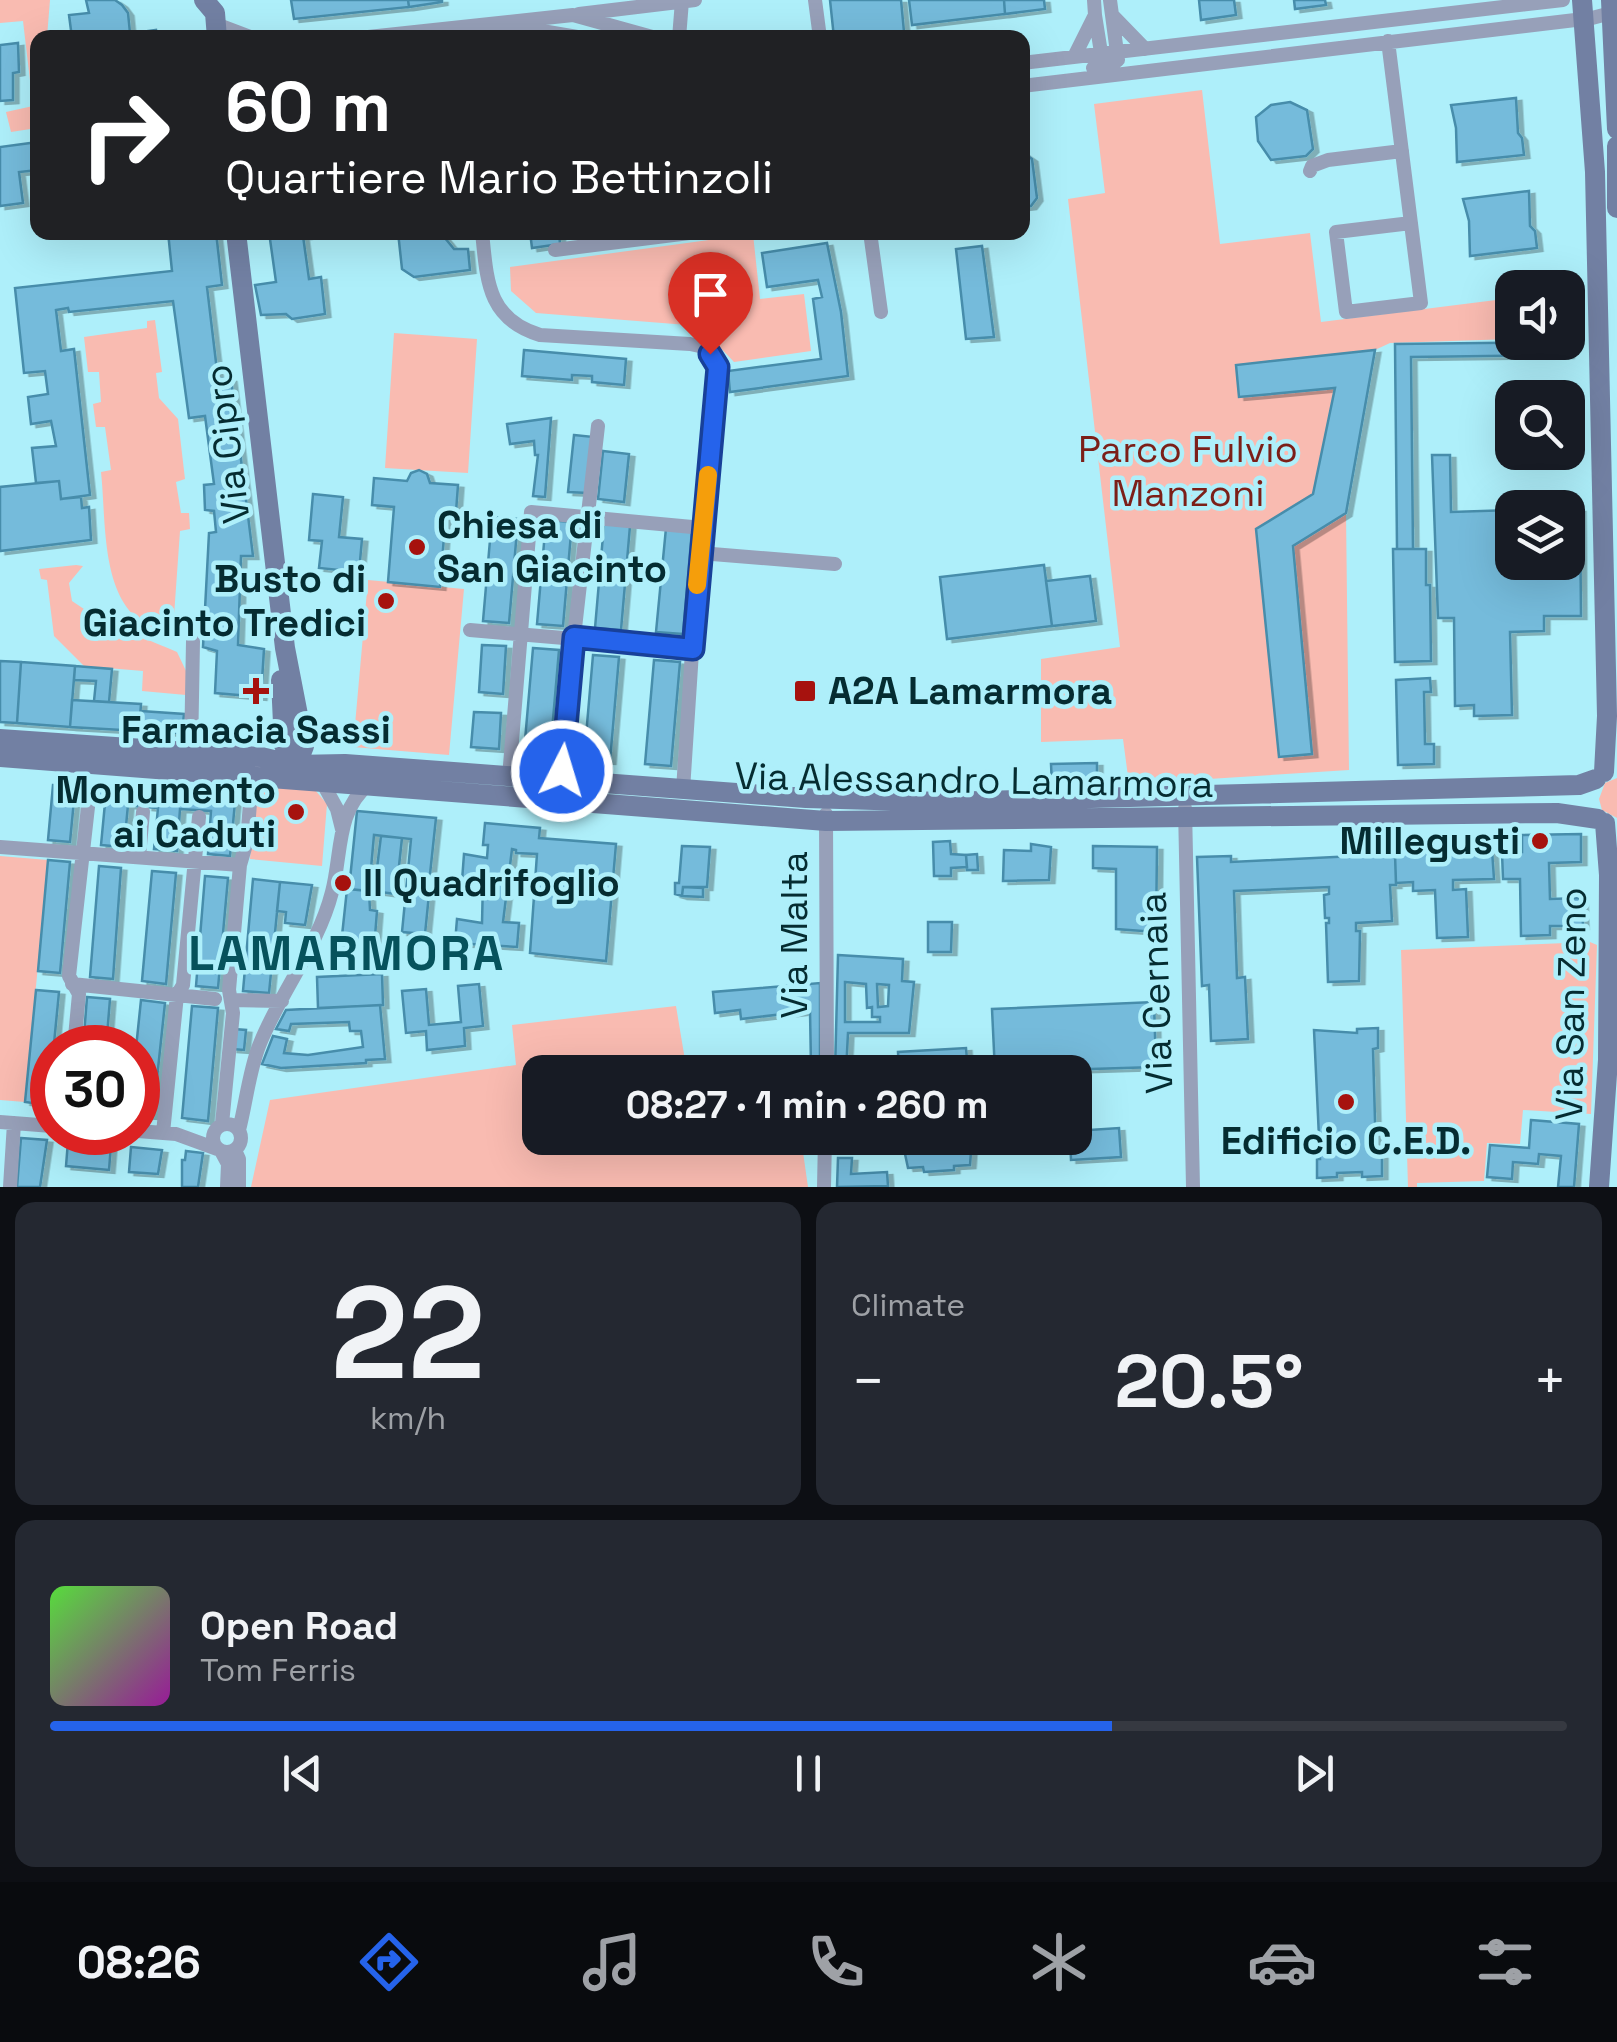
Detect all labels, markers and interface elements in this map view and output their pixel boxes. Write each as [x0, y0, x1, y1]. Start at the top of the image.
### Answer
text: 60 m [225, 62, 391, 151]
icon: right [60, 70, 190, 200]
text: Quartiere Mario Bettinzoli [225, 149, 773, 206]
pin [668, 252, 753, 355]
icon: arrive [683, 267, 738, 322]
map controls [1495, 270, 1585, 580]
button: sound [1495, 270, 1585, 360]
street label: Via Cipro [193, 362, 261, 526]
button: search [1495, 380, 1585, 470]
park label: Parco Fulvio Manzoni [1078, 425, 1298, 517]
button: layers [1495, 490, 1585, 580]
place label: Chiesa di San Giacinto [437, 501, 667, 593]
marker: Chiesa di San Giacinto [406, 536, 428, 558]
place label: Busto di Giacinto Tredici [83, 555, 366, 647]
marker: Busto di Giacinto Tredici [375, 590, 397, 612]
place label: A2A Lamarmora [828, 667, 1112, 715]
marker: A2A Lamarmora [792, 678, 818, 704]
marker: Farmacia Sassi [245, 680, 267, 702]
place label: Farmacia Sassi [121, 706, 391, 754]
position arrow [510, 719, 614, 823]
street label: Via Alessandro Lamarmora [734, 752, 1214, 808]
place label: Monumento ai Caduti [56, 766, 276, 858]
marker: Monumento ai Caduti [285, 801, 307, 823]
place label: Millegusti [1340, 817, 1520, 865]
marker: Millegusti [1529, 830, 1551, 852]
street label: Via Malta [770, 851, 818, 1019]
place label: Il Quadrifoglio [363, 859, 620, 907]
marker: Il Quadrifoglio [332, 872, 354, 894]
street label: Via San Zeno [1545, 887, 1597, 1121]
street label: Via Cernaia [1128, 891, 1184, 1095]
district label: LAMARMORA [188, 923, 506, 984]
speed limit sign: 30 [30, 1025, 160, 1155]
text: 08:27 · 1 min · 260 m [626, 1081, 988, 1129]
marker: Edificio C.E.D. [1335, 1091, 1357, 1113]
place label: Edificio C.E.D. [1221, 1117, 1471, 1165]
text: 22 [331, 1250, 485, 1416]
text: Climate [851, 1285, 965, 1325]
text: 20.5° [1114, 1333, 1304, 1429]
text: − [851, 1346, 885, 1416]
text: + [1533, 1346, 1567, 1416]
text: km/h [370, 1398, 446, 1438]
text: Open Road [200, 1602, 398, 1650]
text: Tom Ferris [200, 1650, 356, 1690]
icon: previous [275, 1746, 330, 1801]
icon: pause [781, 1746, 836, 1801]
icon: next [1287, 1746, 1342, 1801]
icon: directions [354, 1927, 424, 1997]
icon: music [577, 1927, 647, 1997]
icon: phone [801, 1927, 871, 1997]
icon: climate [1024, 1927, 1094, 1997]
icon: car [1247, 1927, 1317, 1997]
icon: filters [1470, 1927, 1540, 1997]
text: 08:26 [77, 1934, 201, 1991]

